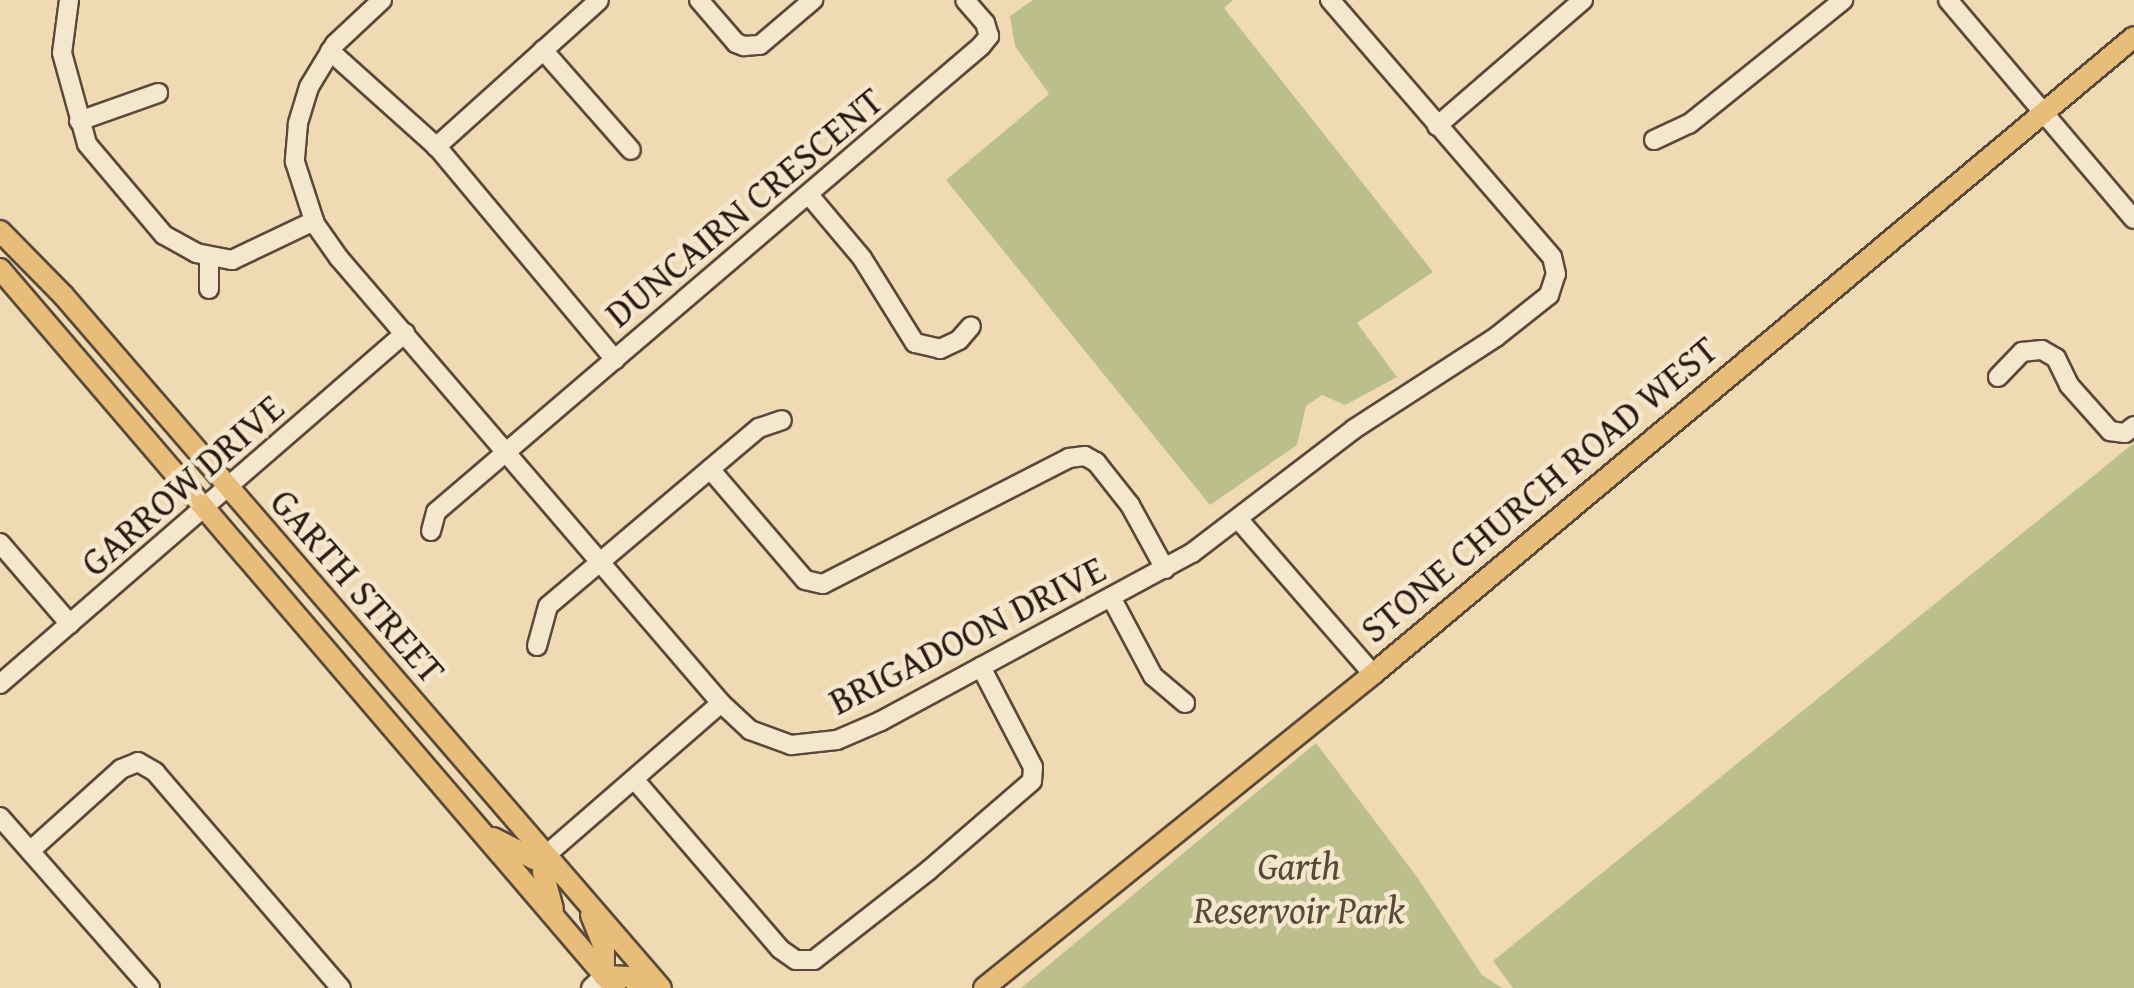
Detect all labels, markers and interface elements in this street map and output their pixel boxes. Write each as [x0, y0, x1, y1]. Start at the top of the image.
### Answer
street label: DUNCAIRN CRESCENT [596, 77, 892, 337]
street label: STONE CHURCH ROAD WEST [1351, 326, 1727, 652]
street label: GARROW DRIVE [71, 385, 293, 585]
street label: GARTH STREET [261, 479, 455, 693]
street label: BRIGADOON DRIVE [821, 546, 1113, 724]
park label: Garth Reservoir Park [1193, 843, 1405, 932]

